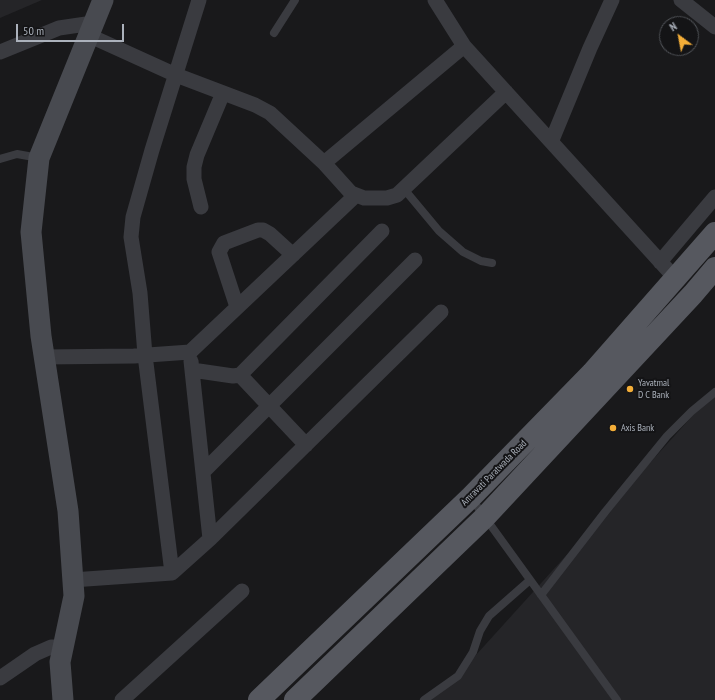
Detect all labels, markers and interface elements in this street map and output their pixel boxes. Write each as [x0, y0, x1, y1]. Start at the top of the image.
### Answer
scale bar [18, 16, 126, 42]
north arrow [659, 16, 699, 56]
text: N [667, 19, 679, 34]
text: 50 m [23, 23, 44, 38]
place label: Yavatmal D C Bank [638, 377, 669, 400]
marker: Yavatmal D C Bank [625, 384, 635, 394]
place label: Axis Bank [621, 422, 654, 434]
marker: Axis Bank [608, 423, 618, 433]
street label: Amravati Paratwada Road [459, 438, 529, 508]

